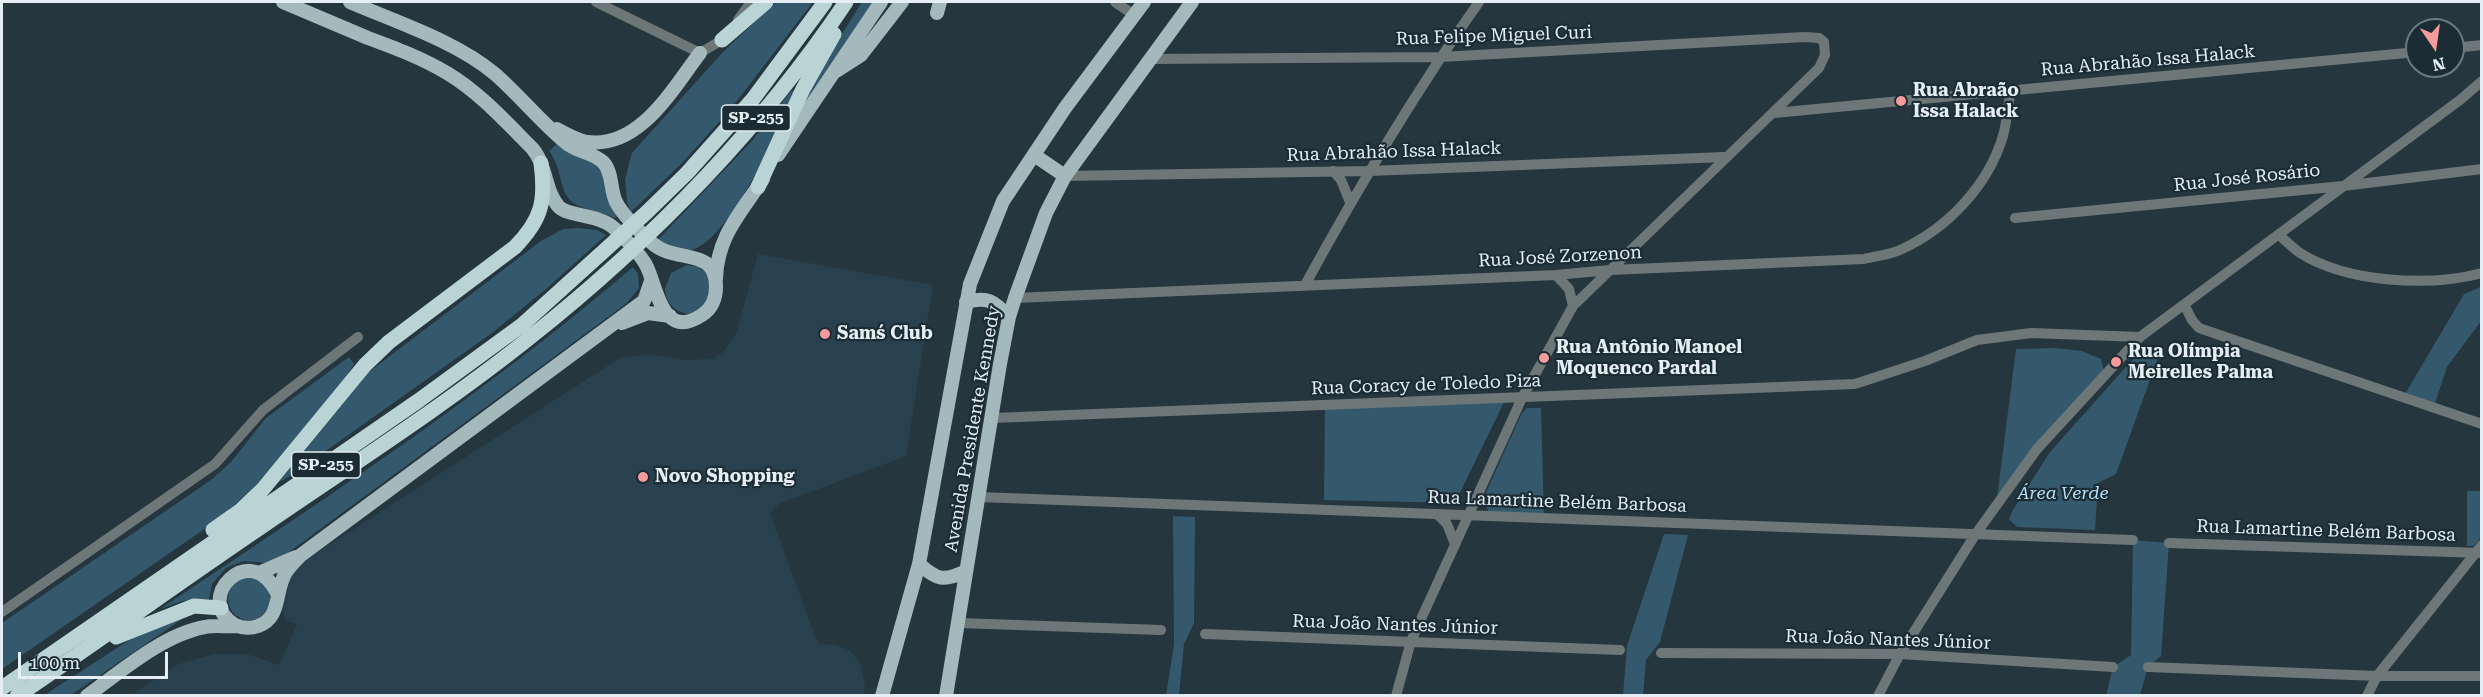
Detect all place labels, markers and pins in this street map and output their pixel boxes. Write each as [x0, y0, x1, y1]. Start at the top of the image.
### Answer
place label: Rua Abraão Issa Halack [1913, 80, 2019, 122]
marker: Rua Abraão Issa Halack [1894, 94, 1908, 108]
place label: Sam´s Club [837, 323, 933, 345]
marker: Sam´s Club [818, 327, 832, 341]
place label: Rua Antônio Manoel Moquenco Pardal [1556, 337, 1742, 380]
place label: Rua Olímpia Meirelles Palma [2128, 341, 2273, 384]
marker: Rua Antônio Manoel Moquenco Pardal [1537, 351, 1551, 365]
marker: Rua Olímpia Meirelles Palma [2109, 355, 2123, 369]
place label: Novo Shopping [655, 466, 795, 488]
marker: Novo Shopping [636, 470, 650, 484]

